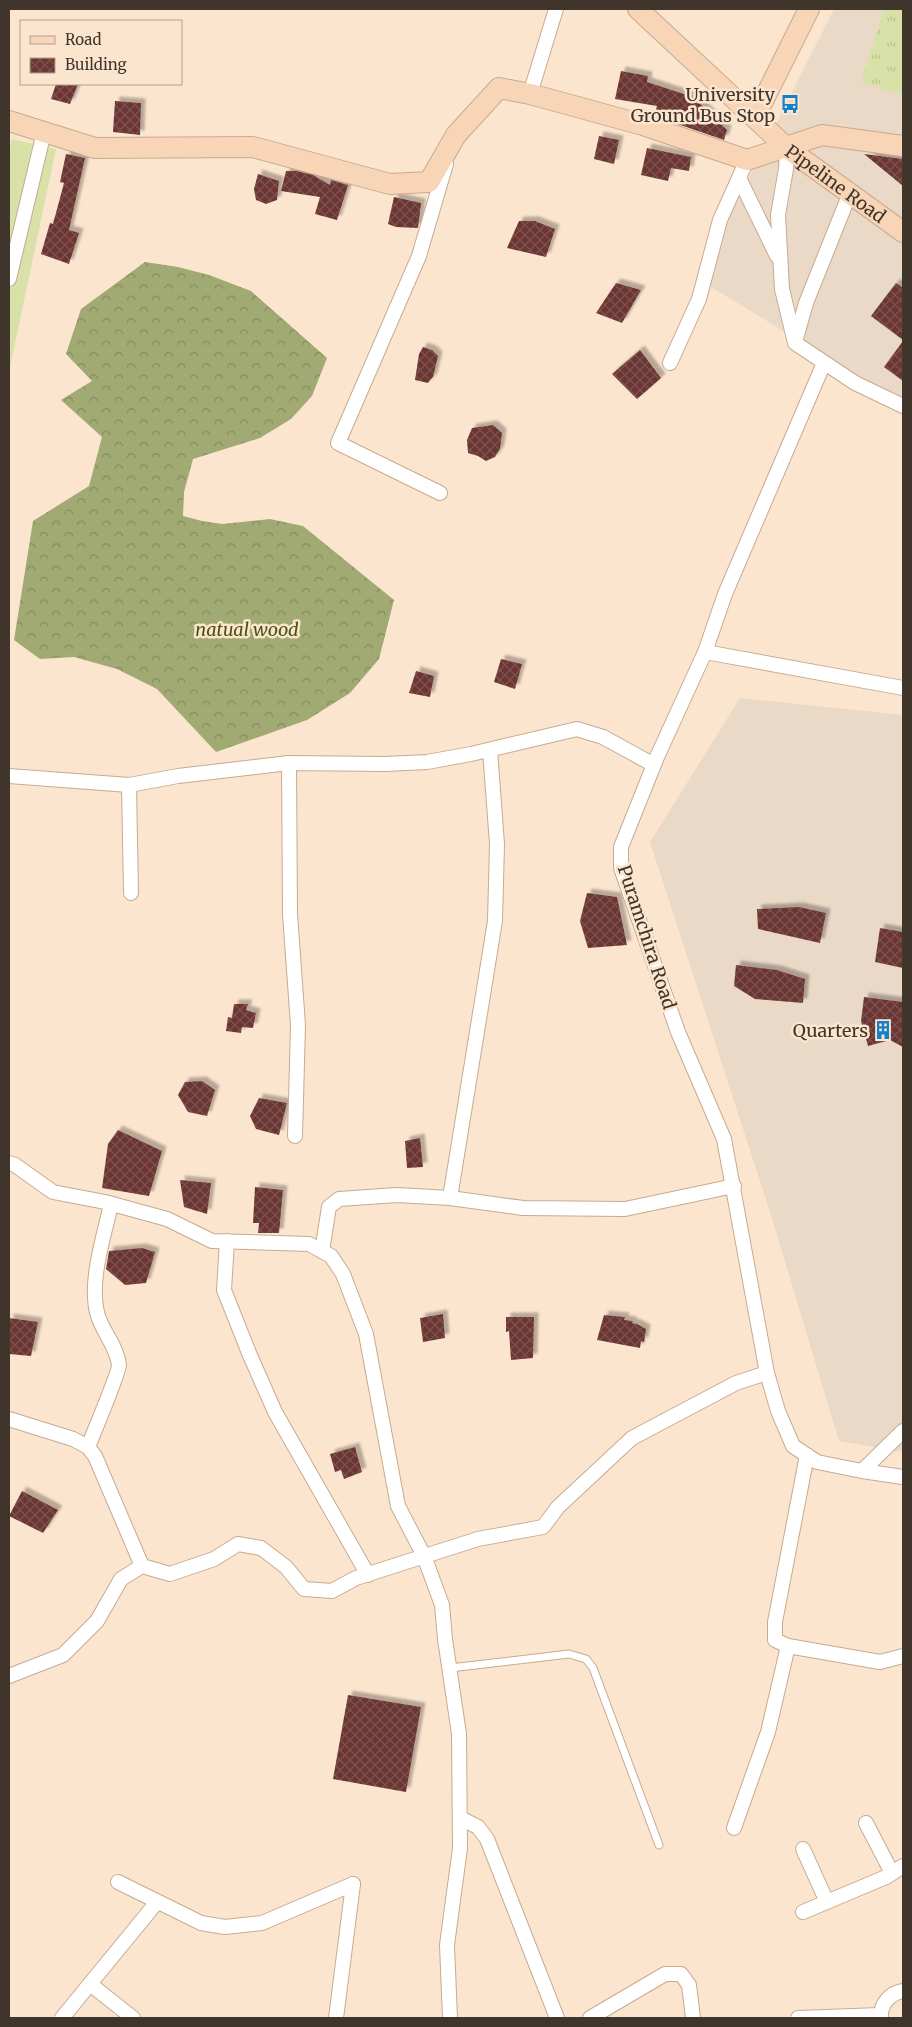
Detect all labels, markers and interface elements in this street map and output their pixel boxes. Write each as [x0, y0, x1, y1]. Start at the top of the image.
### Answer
legend [20, 20, 182, 85]
text: Road [65, 30, 101, 49]
text: Building [65, 55, 127, 74]
place label: University Ground Bus Stop [631, 83, 776, 127]
bus stop icon: University Ground Bus Stop [779, 93, 801, 115]
street label: Pipeline Road [781, 139, 891, 228]
park label: natual wood [195, 618, 299, 641]
street label: Puramchira Road [613, 862, 681, 1012]
place label: Quarters [793, 1019, 868, 1042]
building icon: Quarters [872, 1019, 894, 1041]

